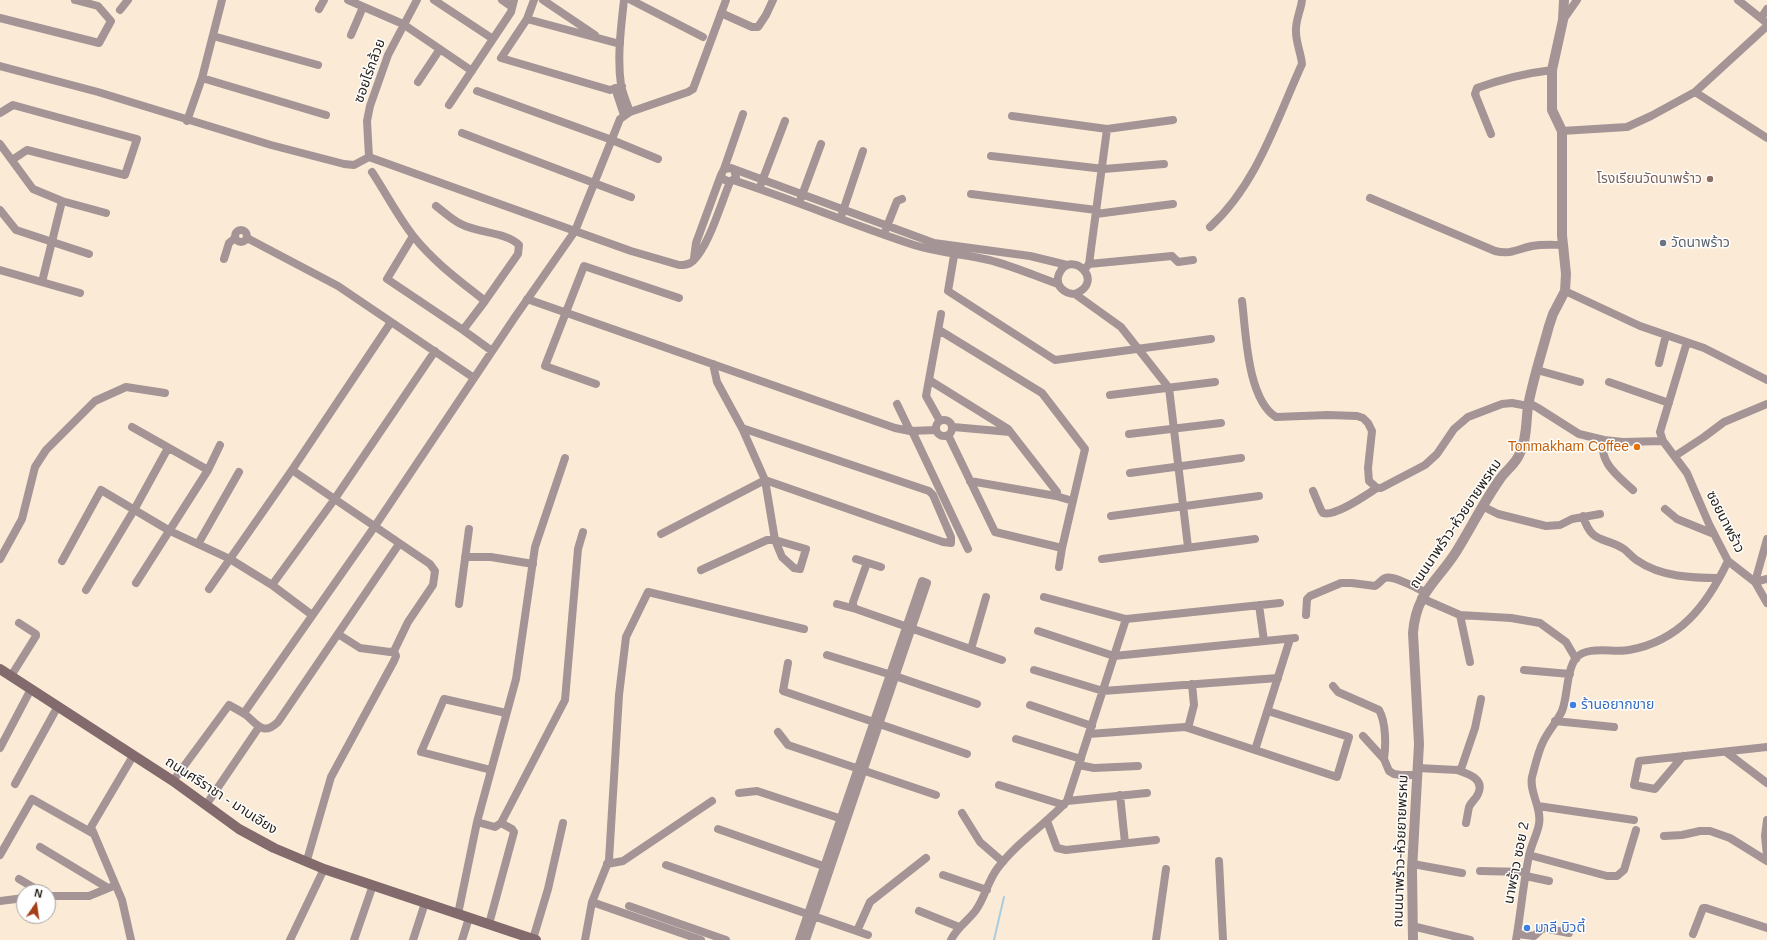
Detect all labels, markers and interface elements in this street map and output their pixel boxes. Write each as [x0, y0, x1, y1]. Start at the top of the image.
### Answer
street label: ซอยไร่กล้วย [351, 37, 389, 105]
place label: โรงเรียนวัดนาพร้าว [1597, 171, 1702, 187]
marker: โรงเรียนวัดนาพร้าว [1705, 174, 1715, 184]
place label: วัดนาพร้าว [1671, 235, 1730, 251]
marker: วัดนาพร้าว [1658, 238, 1668, 248]
place label: Tonmakham Coffee [1508, 439, 1629, 455]
marker: Tonmakham Coffee [1632, 442, 1642, 452]
street label: ถนนนาพร้าว-ห้วยยายพรหม [1406, 456, 1506, 592]
street label: ซอยนาพร้าว [1702, 488, 1748, 556]
place label: ร้านอยากขาย [1581, 697, 1654, 713]
marker: ร้านอยากขาย [1568, 700, 1578, 710]
street label: ถนนศรีราชา - มาบเอียง [162, 754, 280, 838]
street label: ถนนนาพร้าว-ห้วยยายพรหม [1390, 774, 1412, 928]
street label: นาพร้าว ซอย 2 [1501, 821, 1533, 905]
north arrow [16, 884, 56, 924]
text: N [33, 887, 44, 900]
place label: มาลี บิวตี้ [1535, 920, 1585, 936]
marker: มาลี บิวตี้ [1522, 923, 1532, 933]

